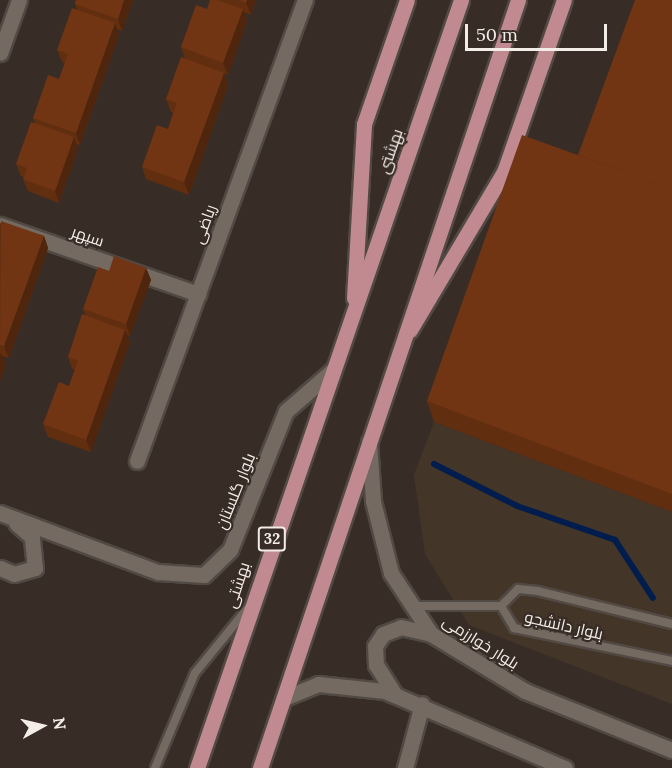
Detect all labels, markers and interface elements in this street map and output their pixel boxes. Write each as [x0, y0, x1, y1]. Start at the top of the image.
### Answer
scale bar [468, 12, 610, 50]
text: 50 m [476, 23, 518, 46]
street label: بهشتى [373, 126, 407, 176]
street label: ریاضی [188, 202, 220, 246]
street label: سپهر [69, 222, 107, 250]
street label: بلوار گلستان [211, 450, 259, 532]
road number: 32 [257, 527, 287, 551]
street label: بهشتی [221, 559, 253, 611]
street label: بلوار دانشجو [523, 607, 605, 643]
street label: بلوار خوارزمی [439, 611, 523, 673]
north arrow [12, 696, 72, 756]
text: N [49, 716, 71, 731]

